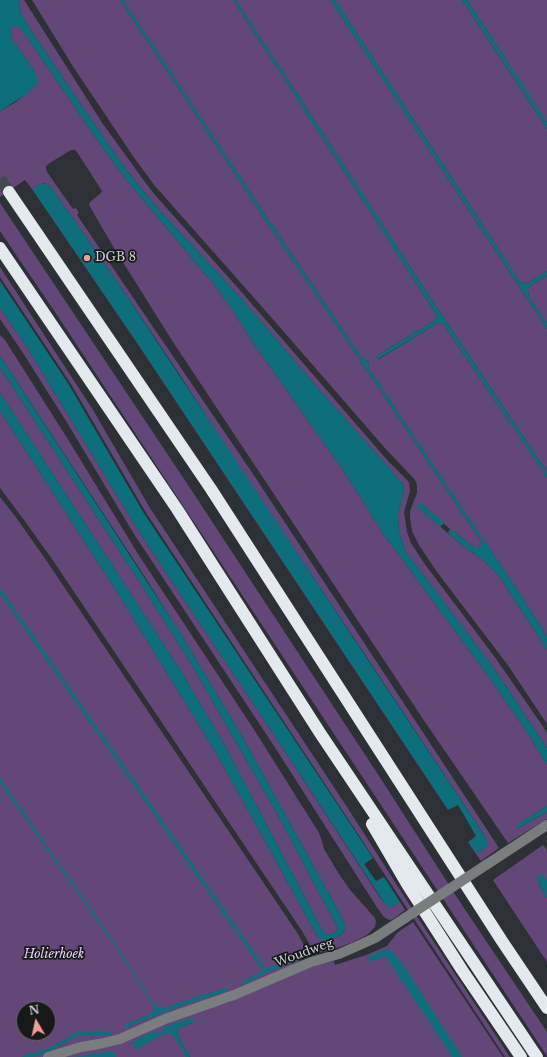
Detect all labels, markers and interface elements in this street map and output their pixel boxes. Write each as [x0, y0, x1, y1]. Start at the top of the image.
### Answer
place label: DGB 8 [95, 251, 136, 265]
marker: DGB 8 [82, 253, 92, 263]
street label: Woudweg [273, 936, 335, 970]
park label: Holierhoek [24, 948, 84, 962]
north arrow [16, 1001, 56, 1041]
text: N [28, 1002, 40, 1018]

